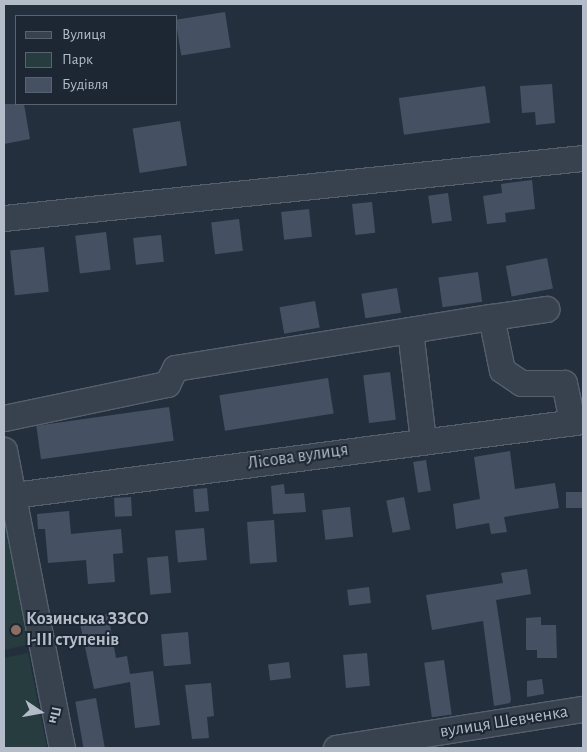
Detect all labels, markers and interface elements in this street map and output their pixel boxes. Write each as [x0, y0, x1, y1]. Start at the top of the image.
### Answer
legend [15, 15, 178, 105]
text: Вулиця [62, 27, 106, 42]
text: Парк [62, 52, 93, 67]
text: Будівля [62, 77, 108, 92]
street label: Лісова вулиця [246, 439, 350, 475]
place label: Козинська ЗЗСО І-ІІІ ступенів [26, 609, 149, 652]
marker: Козинська ЗЗСО І-ІІІ ступенів [10, 624, 22, 636]
north arrow [15, 687, 65, 737]
street label: вулиця Шевченка [438, 701, 570, 743]
text: Пн [46, 705, 63, 725]

